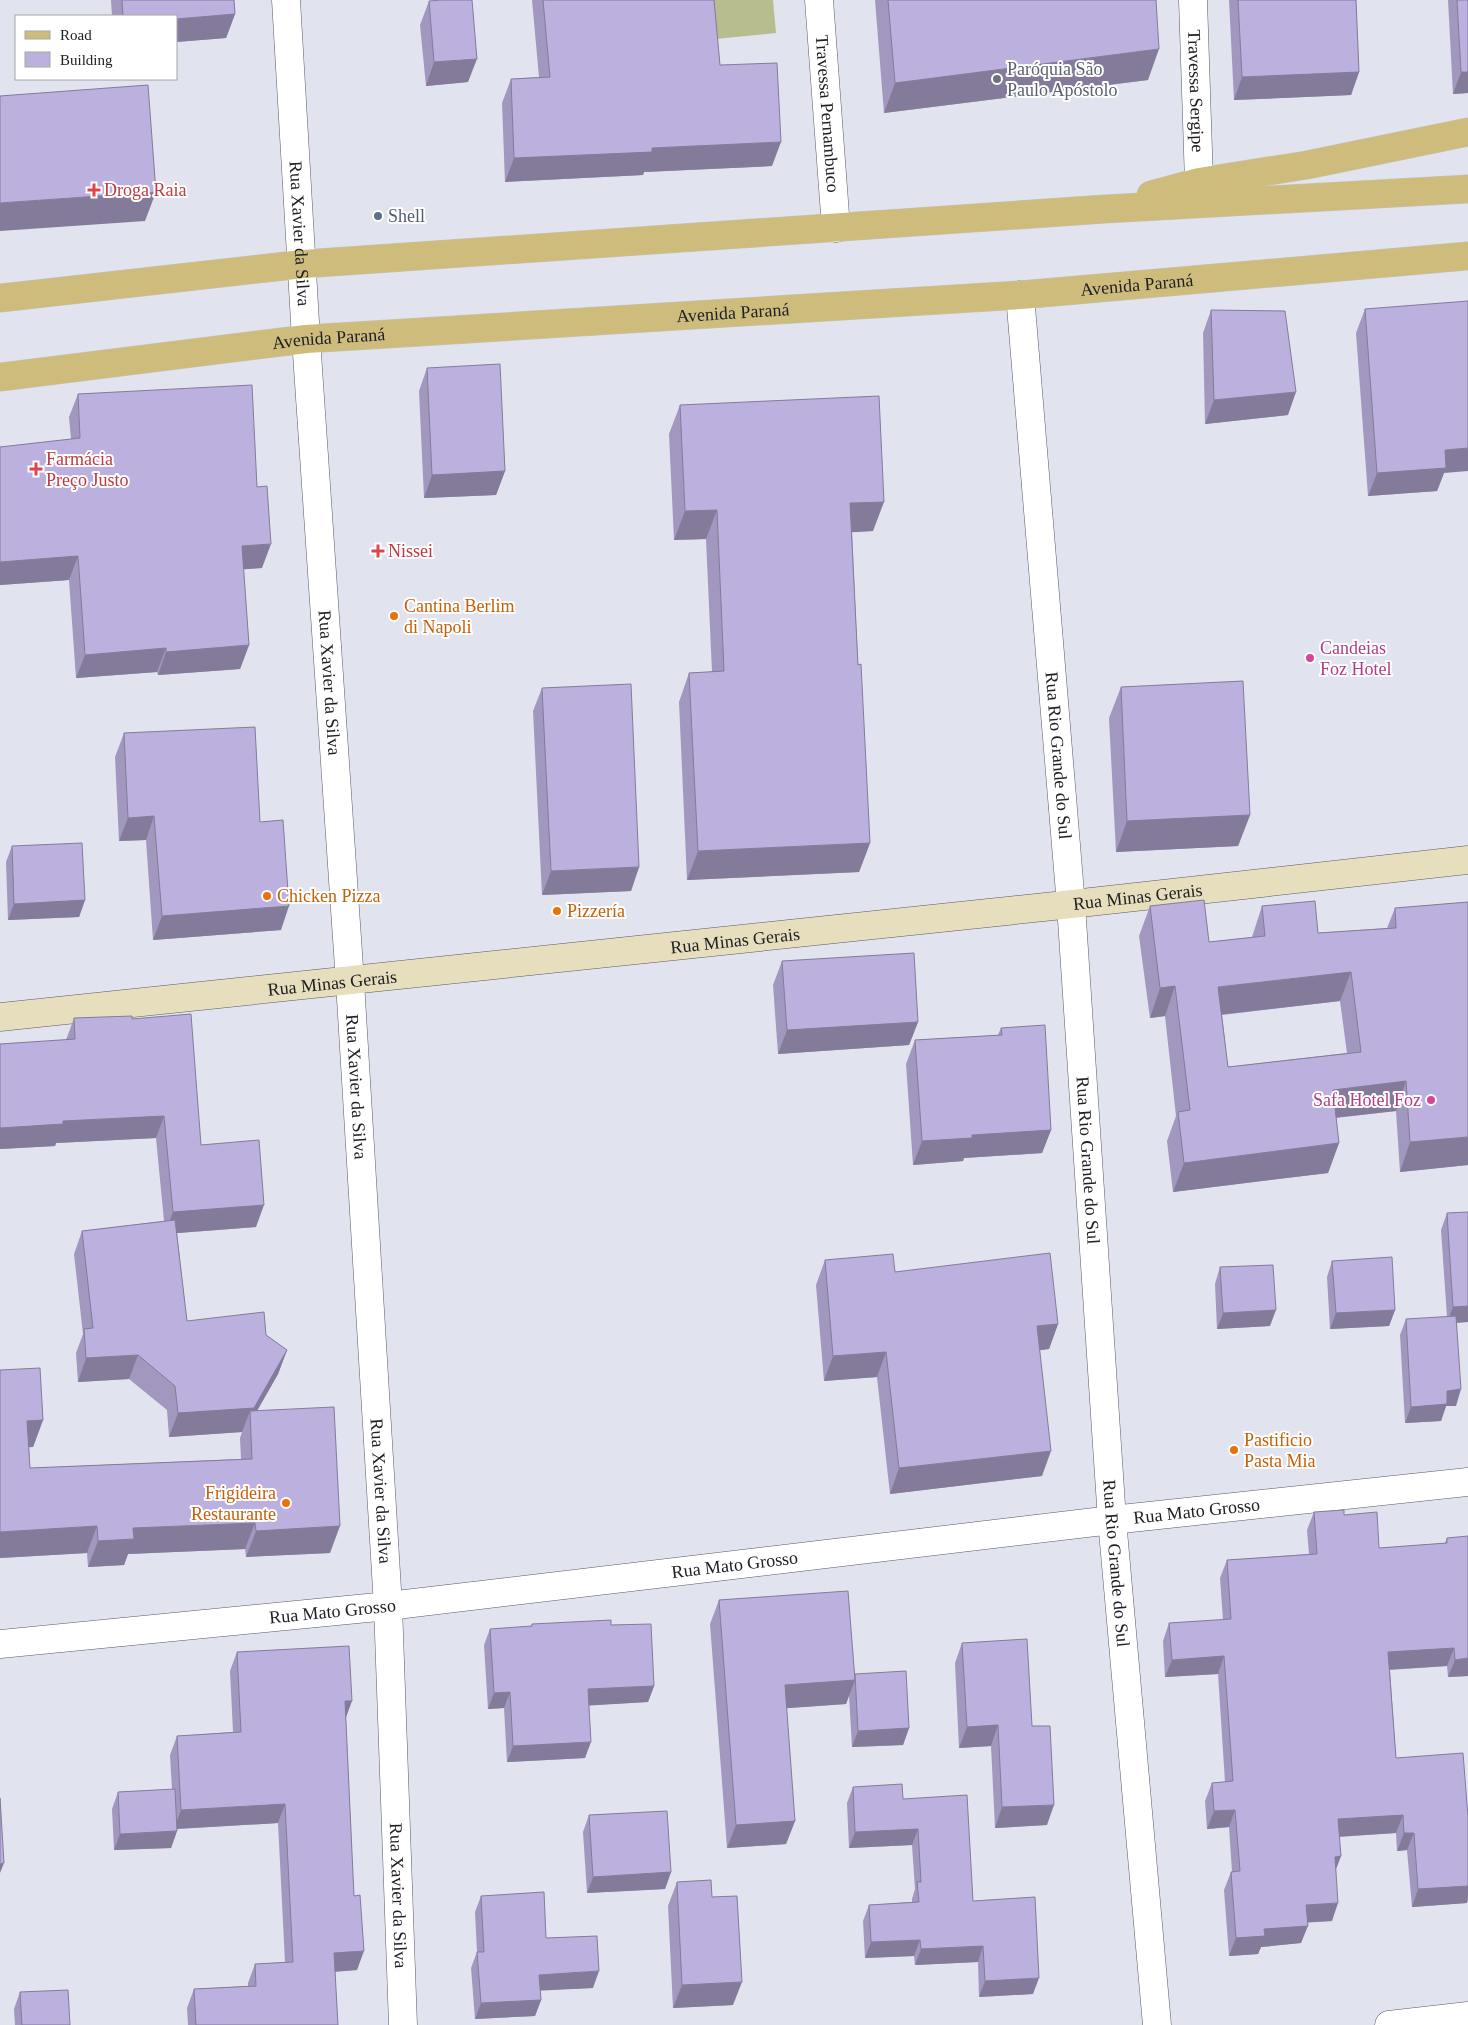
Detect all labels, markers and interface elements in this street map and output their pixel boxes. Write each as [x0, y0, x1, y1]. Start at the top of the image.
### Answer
legend [15, 15, 178, 80]
text: Road [60, 27, 92, 43]
street label: Travessa Sergipe [1184, 29, 1208, 153]
street label: Travessa Pernambuco [812, 34, 843, 193]
text: Building [60, 52, 113, 68]
place label: Paróquia São Paulo Apóstolo [1007, 59, 1118, 100]
marker: Paróquia São Paulo Apóstolo [991, 73, 1003, 85]
street label: Rua Xavier da Silva [286, 160, 314, 307]
place label: Droga Raia [104, 180, 186, 200]
marker: Droga Raia [88, 184, 100, 196]
place label: Shell [388, 206, 425, 226]
marker: Shell [372, 210, 384, 222]
street label: Avenida Paraná [1080, 270, 1194, 300]
street label: Avenida Paraná [676, 299, 790, 326]
street label: Avenida Paraná [271, 324, 386, 353]
place label: Farmácia Preço Justo [46, 449, 129, 490]
marker: Farmácia Preço Justo [30, 463, 42, 475]
place label: Nissei [388, 541, 433, 561]
marker: Nissei [372, 545, 384, 557]
place label: Cantina Berlim di Napoli [404, 596, 514, 637]
street label: Rua Xavier da Silva [315, 609, 344, 756]
marker: Cantina Berlim di Napoli [388, 610, 400, 622]
place label: Candeias Foz Hotel [1320, 638, 1392, 679]
marker: Candeias Foz Hotel [1304, 652, 1316, 664]
street label: Rua Rio Grande do Sul [1042, 671, 1075, 840]
street label: Rua Minas Gerais [1072, 880, 1203, 914]
place label: Chicken Pizza [277, 886, 380, 906]
marker: Chicken Pizza [261, 890, 273, 902]
place label: Pizzería [567, 901, 625, 921]
marker: Pizzería [551, 905, 563, 917]
street label: Rua Minas Gerais [669, 924, 801, 958]
street label: Rua Minas Gerais [267, 966, 398, 1000]
street label: Rua Xavier da Silva [342, 1013, 371, 1160]
street label: Rua Rio Grande do Sul [1072, 1076, 1104, 1245]
place label: Safa Hotel Foz [1313, 1090, 1421, 1110]
marker: Safa Hotel Foz [1425, 1094, 1437, 1106]
street label: Rua Xavier da Silva [367, 1418, 395, 1564]
place label: Pastificio Pasta Mia [1244, 1430, 1316, 1471]
marker: Pastificio Pasta Mia [1228, 1444, 1240, 1456]
street label: Rua Rio Grande do Sul [1099, 1479, 1133, 1648]
place label: Frigideira Restaurante [191, 1483, 276, 1524]
street label: Rua Mato Grosso [1132, 1494, 1261, 1528]
marker: Frigideira Restaurante [280, 1497, 292, 1509]
street label: Rua Mato Grosso [670, 1547, 799, 1582]
street label: Rua Mato Grosso [268, 1595, 397, 1628]
street label: Rua Xavier da Silva [386, 1822, 411, 1969]

